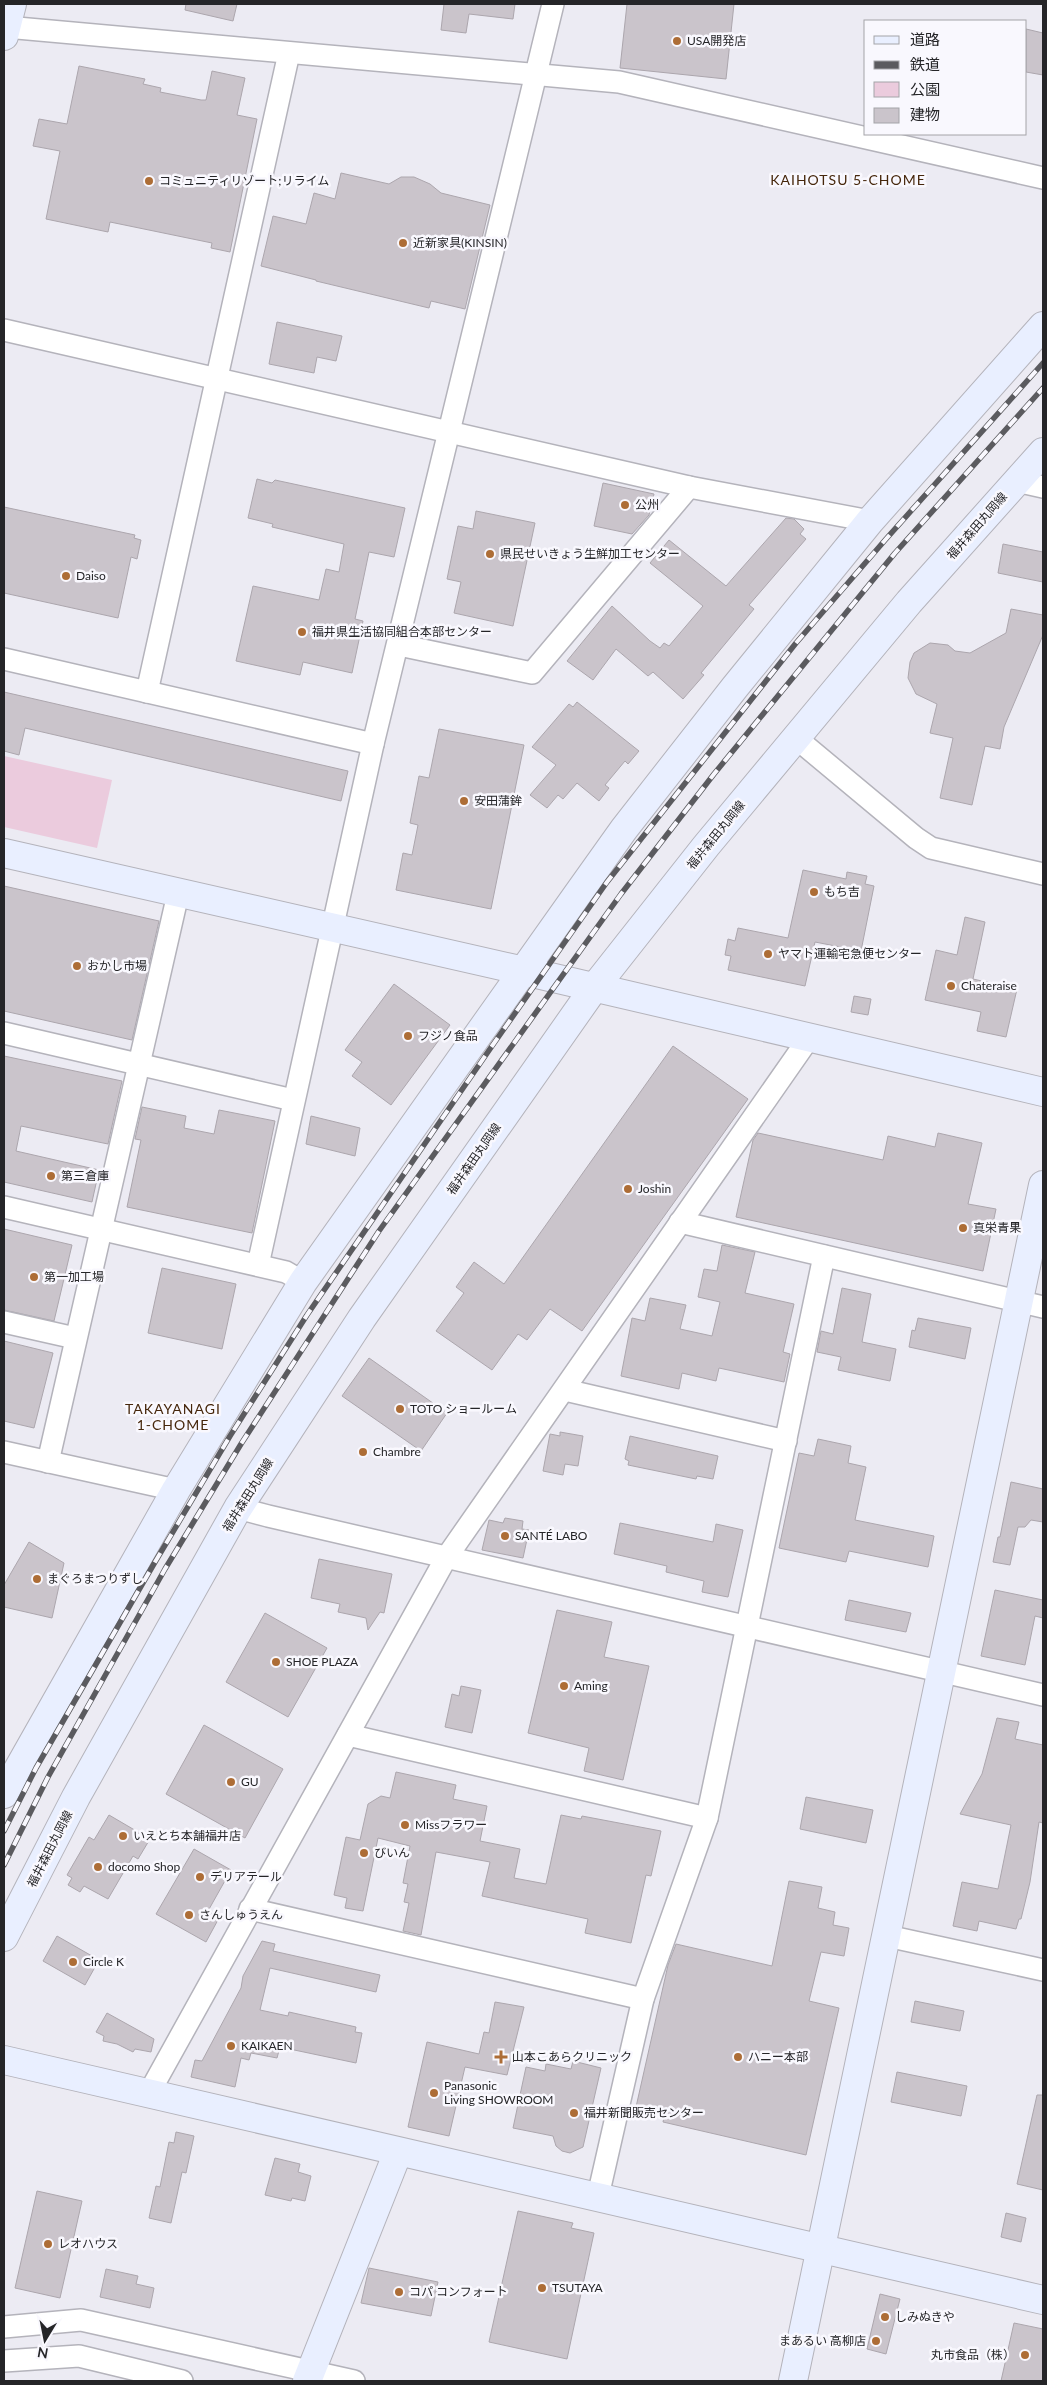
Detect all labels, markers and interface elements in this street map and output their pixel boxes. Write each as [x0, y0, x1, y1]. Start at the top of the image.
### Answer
legend [864, 20, 1027, 135]
text: 道路 [910, 30, 940, 48]
place label: USA開発店 [687, 33, 746, 48]
marker: USA開発店 [671, 35, 683, 47]
text: 鉄道 [910, 55, 940, 73]
text: 公園 [910, 80, 940, 98]
text: 建物 [910, 105, 940, 123]
district label: KAIHOTSU 5-CHOME [770, 171, 926, 188]
place label: コミュニティリゾート;リライム [159, 173, 329, 188]
marker: コミュニティリゾート;リライム [143, 175, 155, 187]
place label: 近新家具(KINSIN) [413, 235, 507, 250]
marker: 近新家具(KINSIN) [397, 237, 409, 249]
street label: 福井森田丸岡線 [943, 489, 1010, 562]
place label: 公州 [635, 497, 659, 512]
marker: 公州 [619, 499, 631, 511]
place label: 県民せいきょう生鮮加工センター [500, 546, 680, 561]
marker: 県民せいきょう生鮮加工センター [484, 548, 496, 560]
place label: Daiso [76, 568, 106, 583]
marker: Daiso [60, 570, 72, 582]
place label: 福井県生活協同組合本部センター [312, 624, 492, 639]
marker: 福井県生活協同組合本部センター [296, 626, 308, 638]
place label: 安田蒲鉾 [474, 793, 522, 808]
marker: 安田蒲鉾 [458, 795, 470, 807]
street label: 福井森田丸岡線 [683, 797, 748, 872]
place label: もち吉 [824, 884, 860, 899]
marker: もち吉 [808, 886, 820, 898]
place label: ヤマト運輸宅急便センター [778, 946, 922, 961]
marker: ヤマト運輸宅急便センター [762, 948, 774, 960]
place label: おかし市場 [87, 958, 147, 973]
marker: おかし市場 [71, 960, 83, 972]
place label: Chateraise [961, 978, 1017, 993]
marker: Chateraise [945, 980, 957, 992]
place label: フジノ食品 [418, 1028, 478, 1043]
marker: フジノ食品 [402, 1030, 414, 1042]
street label: 福井森田丸岡線 [443, 1120, 504, 1197]
place label: 第三倉庫 [61, 1168, 109, 1183]
marker: 第三倉庫 [45, 1170, 57, 1182]
place label: Joshin [638, 1181, 671, 1196]
marker: Joshin [622, 1183, 634, 1195]
place label: 真栄青果 [973, 1220, 1021, 1235]
marker: 真栄青果 [957, 1222, 969, 1234]
place label: 第一加工場 [44, 1269, 104, 1284]
marker: 第一加工場 [28, 1271, 40, 1283]
district label: TAKAYANAGI 1-CHOME [125, 1400, 221, 1433]
place label: TOTO ショールーム [410, 1401, 517, 1416]
marker: TOTO ショールーム [394, 1403, 406, 1415]
place label: Chambre [373, 1444, 421, 1459]
marker: Chambre [357, 1446, 369, 1458]
street label: 福井森田丸岡線 [219, 1455, 276, 1534]
place label: SANTÉ LABO [515, 1528, 588, 1543]
marker: SANTÉ LABO [499, 1530, 511, 1542]
place label: まぐろまつりずし [47, 1571, 143, 1586]
marker: まぐろまつりずし [31, 1573, 43, 1585]
place label: SHOE PLAZA [286, 1654, 359, 1669]
marker: SHOE PLAZA [270, 1656, 282, 1668]
place label: Aming [574, 1678, 608, 1693]
marker: Aming [558, 1680, 570, 1692]
place label: GU [241, 1774, 259, 1789]
marker: GU [225, 1776, 237, 1788]
street label: 福井森田丸岡線 [24, 1808, 75, 1890]
place label: Missフラワー [415, 1817, 487, 1832]
marker: Missフラワー [399, 1819, 411, 1831]
place label: いえとち本舗福井店 [133, 1828, 241, 1843]
marker: いえとち本舗福井店 [117, 1830, 129, 1842]
place label: びいん [374, 1845, 410, 1860]
marker: びいん [358, 1847, 370, 1859]
place label: docomo Shop [108, 1859, 181, 1874]
marker: docomo Shop [92, 1861, 104, 1873]
place label: デリアテール [210, 1869, 282, 1884]
marker: デリアテール [194, 1871, 206, 1883]
place label: さんしゅうえん [199, 1907, 283, 1922]
marker: さんしゅうえん [183, 1909, 195, 1921]
place label: Circle K [83, 1954, 124, 1969]
marker: Circle K [67, 1956, 79, 1968]
place label: KAIKAEN [241, 2038, 293, 2053]
marker: KAIKAEN [225, 2040, 237, 2052]
place label: 山本こあらクリニック [512, 2049, 632, 2064]
place label: ハニー本部 [748, 2049, 808, 2064]
marker: 山本こあらクリニック [494, 2050, 508, 2064]
marker: ハニー本部 [732, 2051, 744, 2063]
place label: Panasonic Living SHOWROOM [444, 2078, 554, 2107]
marker: Panasonic Living SHOWROOM [428, 2087, 440, 2099]
place label: 福井新聞販売センター [584, 2105, 704, 2120]
marker: 福井新聞販売センター [568, 2107, 580, 2119]
place label: レオハウス [58, 2236, 118, 2251]
marker: レオハウス [42, 2238, 54, 2250]
place label: TSUTAYA [552, 2280, 604, 2295]
marker: TSUTAYA [536, 2282, 548, 2294]
place label: コパ コンフォート [409, 2284, 508, 2299]
marker: コパ コンフォート [393, 2286, 405, 2298]
place label: しみぬきや [895, 2309, 955, 2324]
marker: しみぬきや [879, 2311, 891, 2323]
north arrow [20, 2315, 70, 2365]
place label: まあるい 高柳店 [779, 2333, 866, 2348]
marker: まあるい 高柳店 [870, 2335, 882, 2347]
text: N [36, 2344, 49, 2363]
place label: 丸市食品（株） [931, 2347, 1015, 2362]
marker: 丸市食品（株） [1019, 2349, 1031, 2361]

